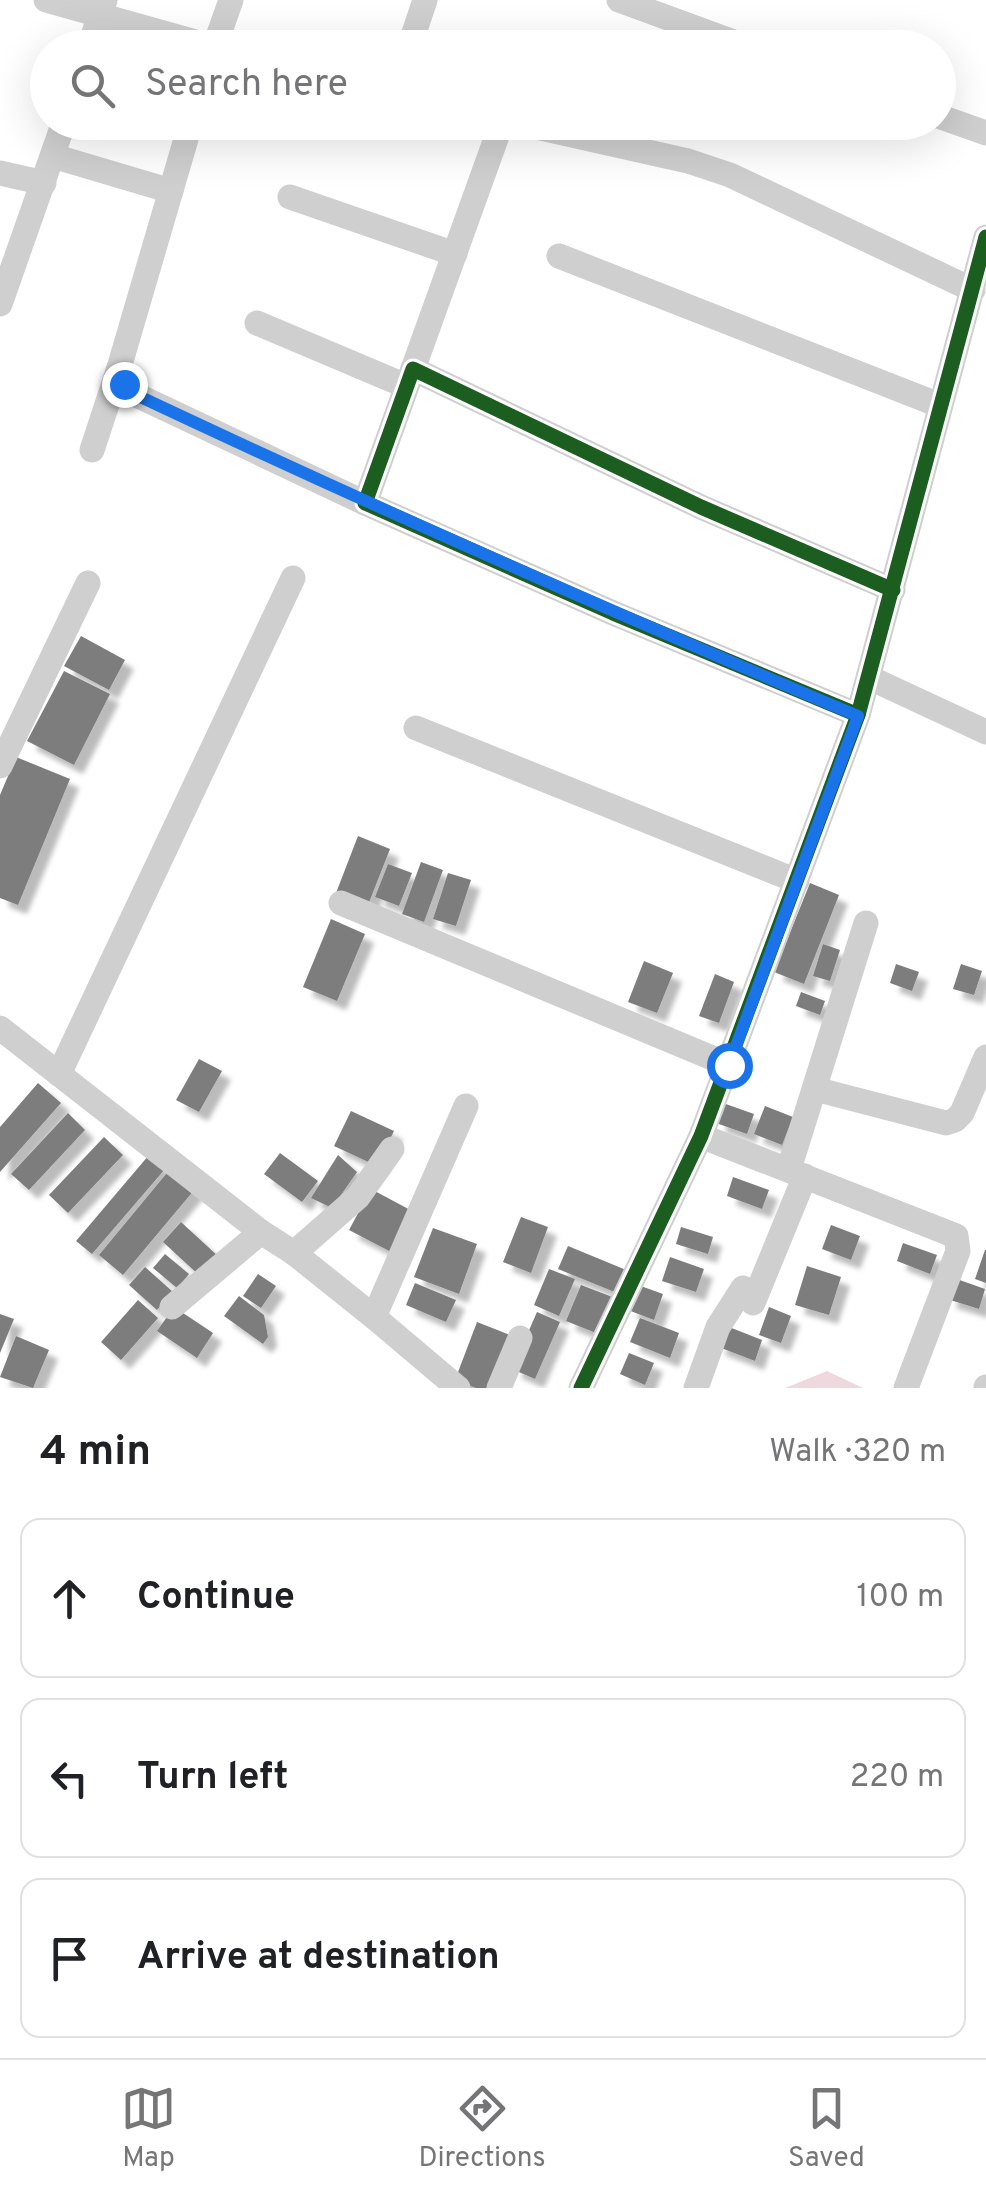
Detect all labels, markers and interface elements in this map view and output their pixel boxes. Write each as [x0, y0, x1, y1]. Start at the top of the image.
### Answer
search box [30, 30, 956, 140]
icon: search [65, 58, 120, 113]
text: Search here [145, 61, 348, 110]
route end [102, 362, 148, 408]
route start [707, 1043, 753, 1089]
text: 4 min [40, 1427, 151, 1480]
text: Walk · 320 m [769, 1433, 946, 1473]
icon: ahead [42, 1571, 97, 1626]
text: Continue [137, 1574, 295, 1623]
text: 100 m [857, 1578, 944, 1618]
icon: left [42, 1751, 97, 1806]
text: Turn left [137, 1754, 289, 1803]
text: 220 m [850, 1758, 944, 1798]
icon: arrive [42, 1931, 97, 1986]
text: Arrive at destination [137, 1934, 500, 1983]
tab: Map [121, 2081, 176, 2177]
tab: Directions [418, 2081, 546, 2177]
tab: Saved [788, 2081, 865, 2177]

